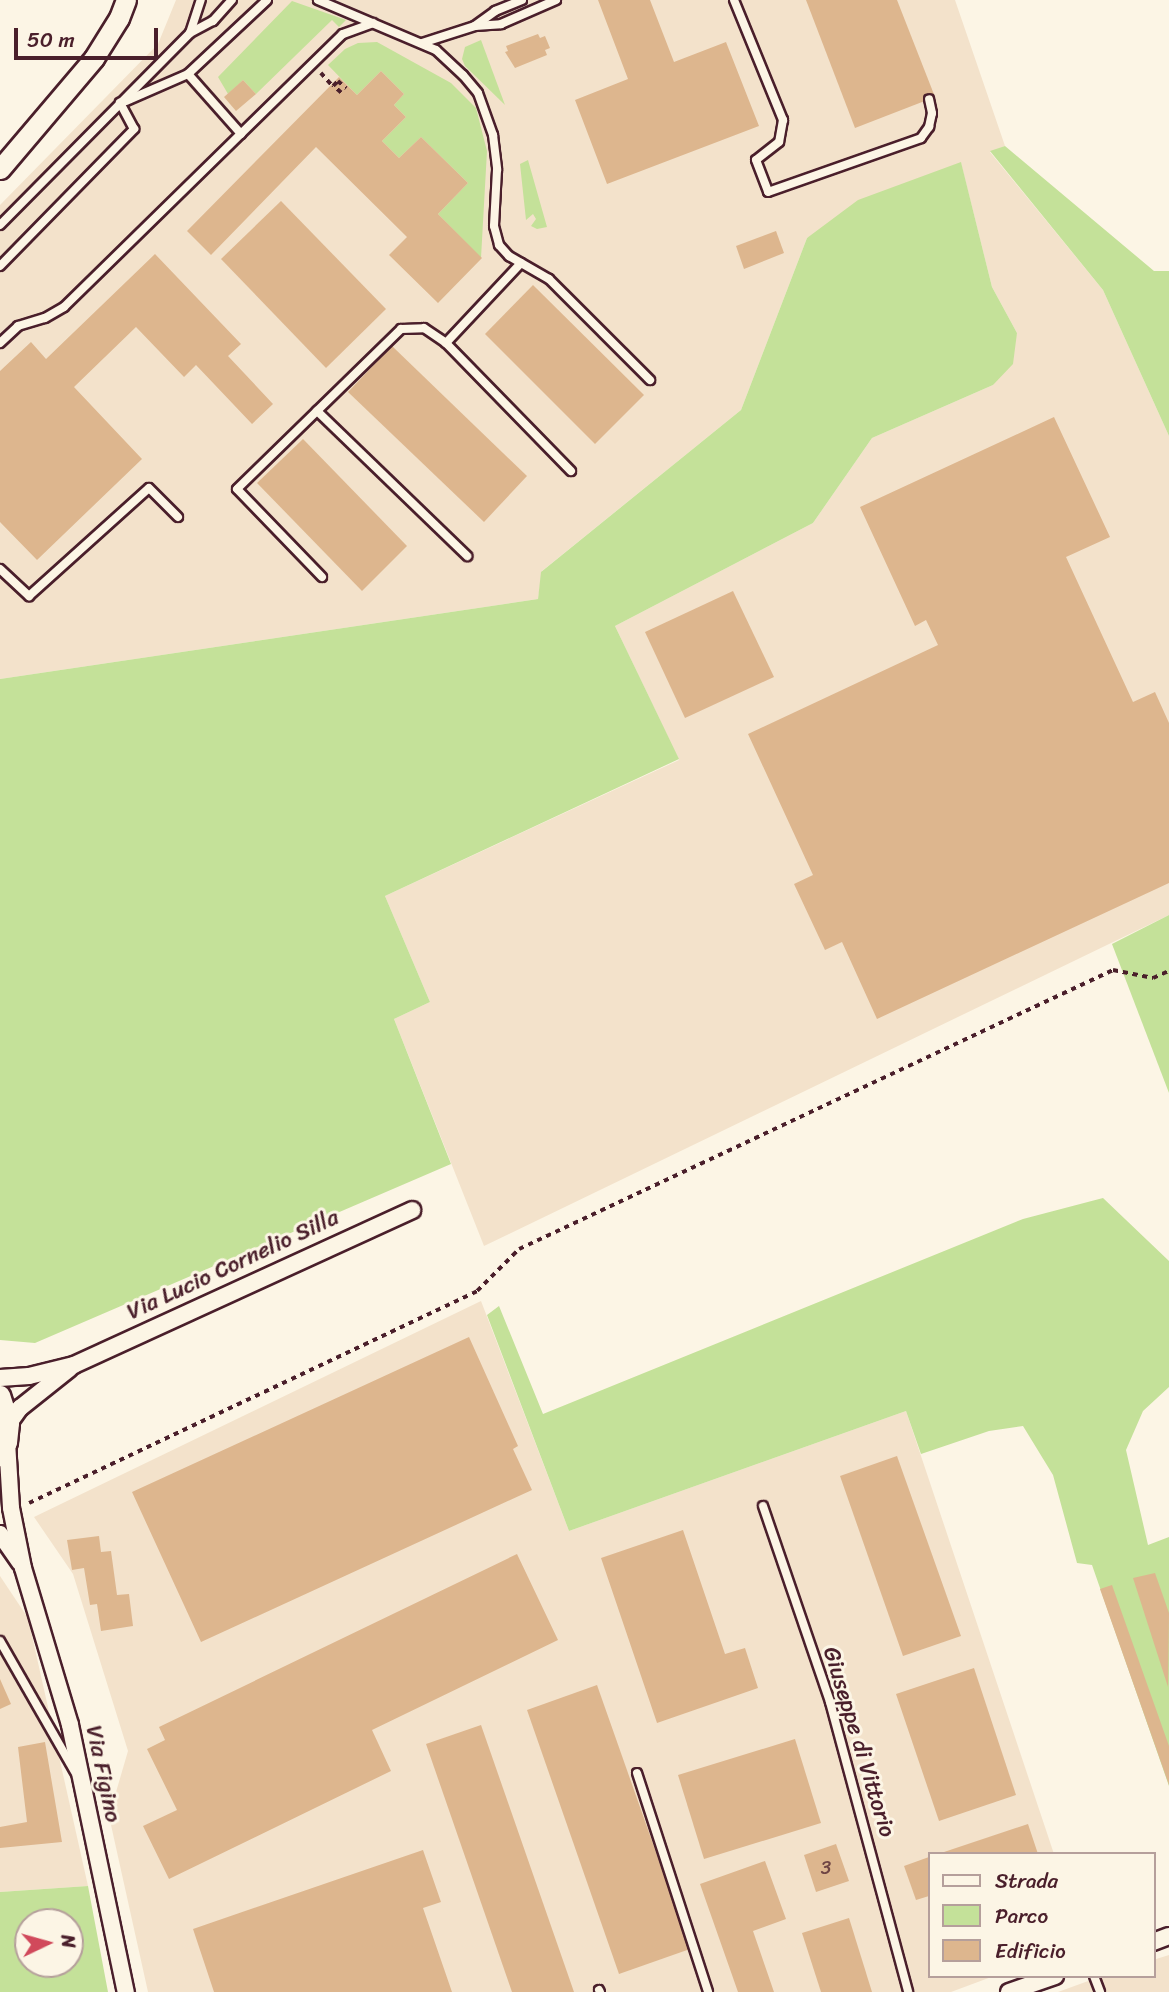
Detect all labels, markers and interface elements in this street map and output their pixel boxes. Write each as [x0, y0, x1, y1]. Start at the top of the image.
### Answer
scale bar [18, 14, 161, 58]
text: 50 m [27, 21, 75, 59]
street label: Via Lucio Cornelio Silla [122, 1204, 344, 1326]
street label: Giuseppe di Vittorio [817, 1643, 901, 1841]
street label: Via Figino [79, 1723, 127, 1825]
legend [928, 1852, 1155, 1978]
house number: 3 [821, 1857, 831, 1879]
text: Strada [995, 1862, 1058, 1900]
text: Parco [995, 1897, 1048, 1935]
north arrow [14, 1908, 84, 1978]
text: Edificio [995, 1932, 1066, 1970]
text: N [51, 1933, 85, 1949]

